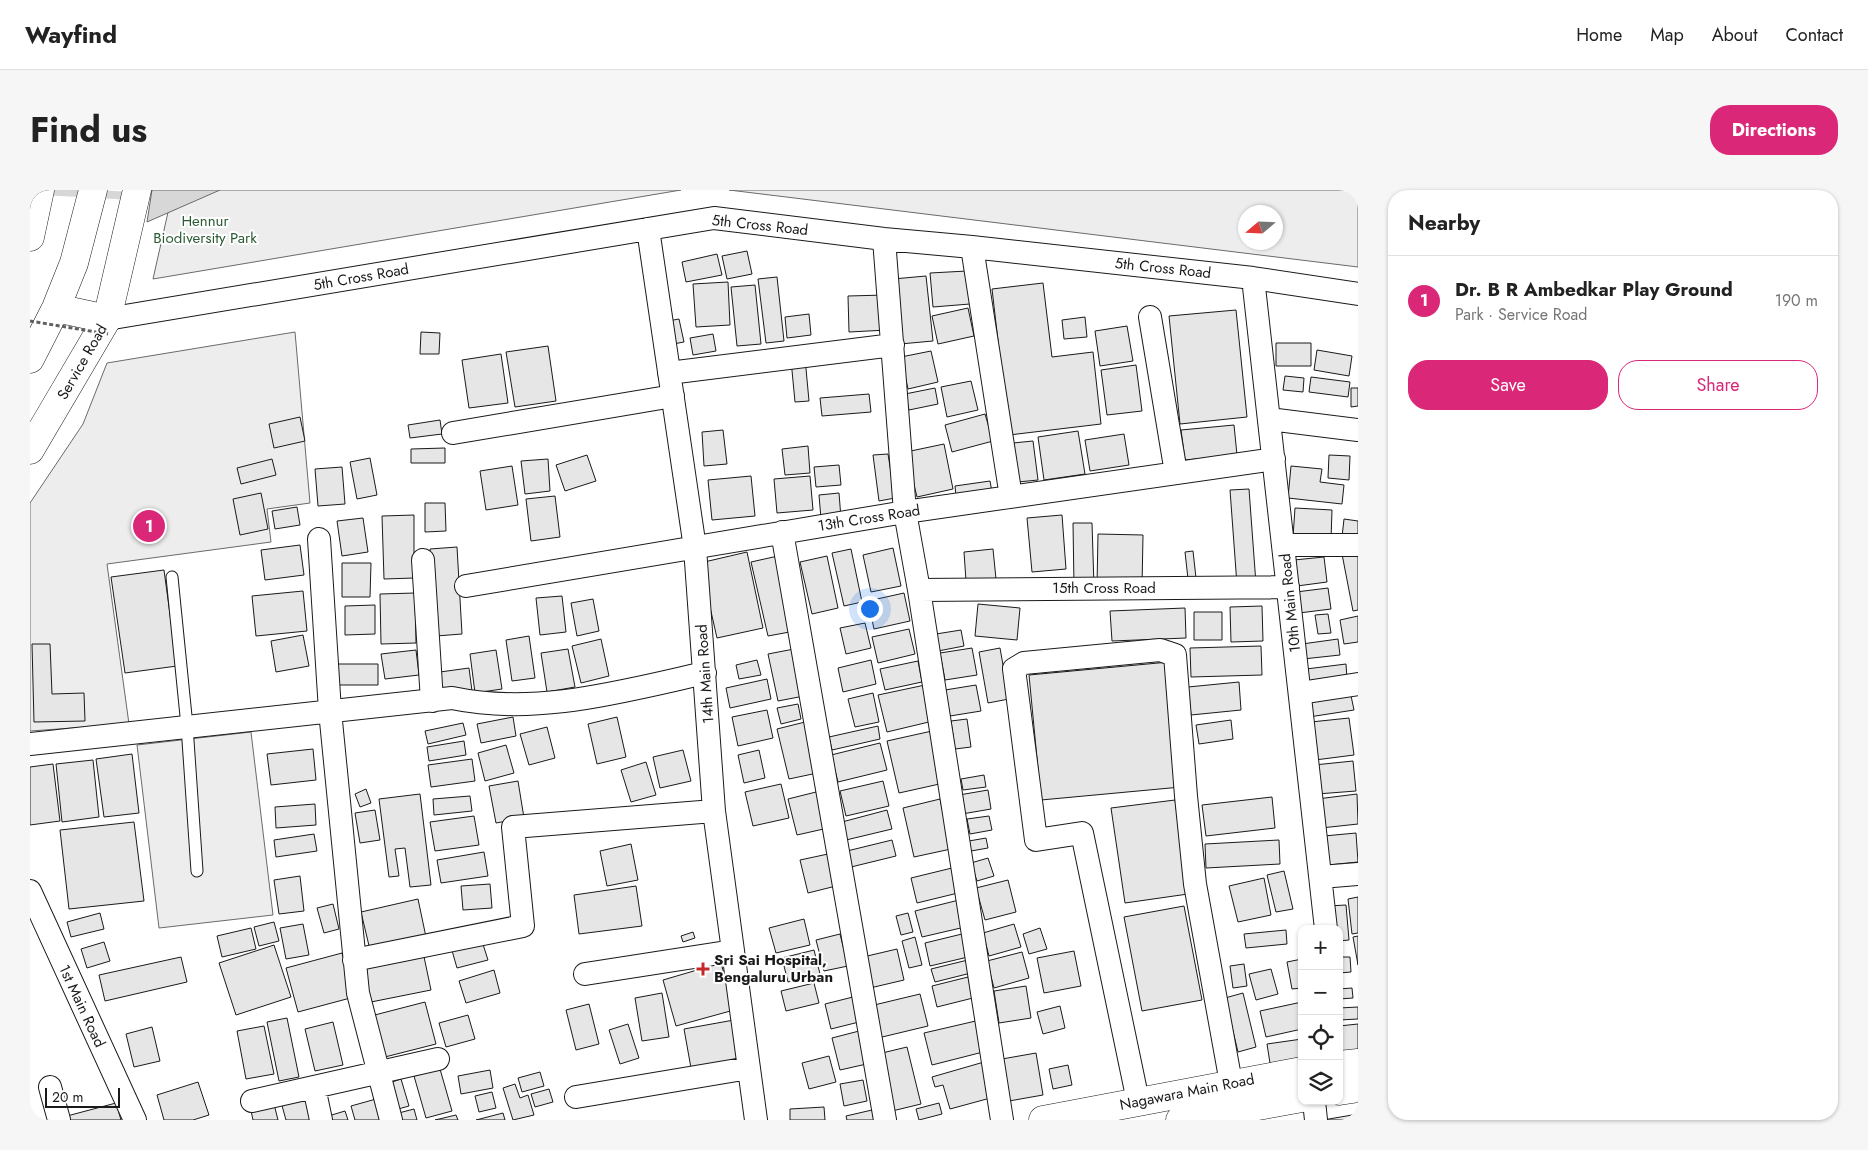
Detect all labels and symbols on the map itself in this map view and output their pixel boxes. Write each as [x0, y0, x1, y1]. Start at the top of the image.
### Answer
north arrow [1238, 205, 1283, 250]
street label: 5th Cross Road [711, 209, 809, 241]
park label: Hennur Biodiversity Park [153, 210, 257, 249]
street label: 5th Cross Road [1114, 252, 1212, 284]
street label: 5th Cross Road [311, 258, 411, 296]
street label: Service Road [52, 320, 112, 404]
street label: 13th Cross Road [816, 499, 922, 537]
pin: 1 [133, 507, 165, 545]
street label: 10th Main Road [1274, 552, 1306, 654]
street label: 15th Cross Road [1052, 577, 1156, 599]
your location [857, 596, 883, 622]
street label: 14th Main Road [691, 624, 719, 724]
place label: Sri Sai Hospital, Bengaluru Urban [714, 949, 833, 988]
street label: 1st Main Road [53, 961, 111, 1051]
marker: Sri Sai Hospital, Bengaluru Urban [696, 962, 710, 976]
street label: Nagawara Main Road [1118, 1068, 1256, 1116]
scale bar [45, 1085, 120, 1108]

